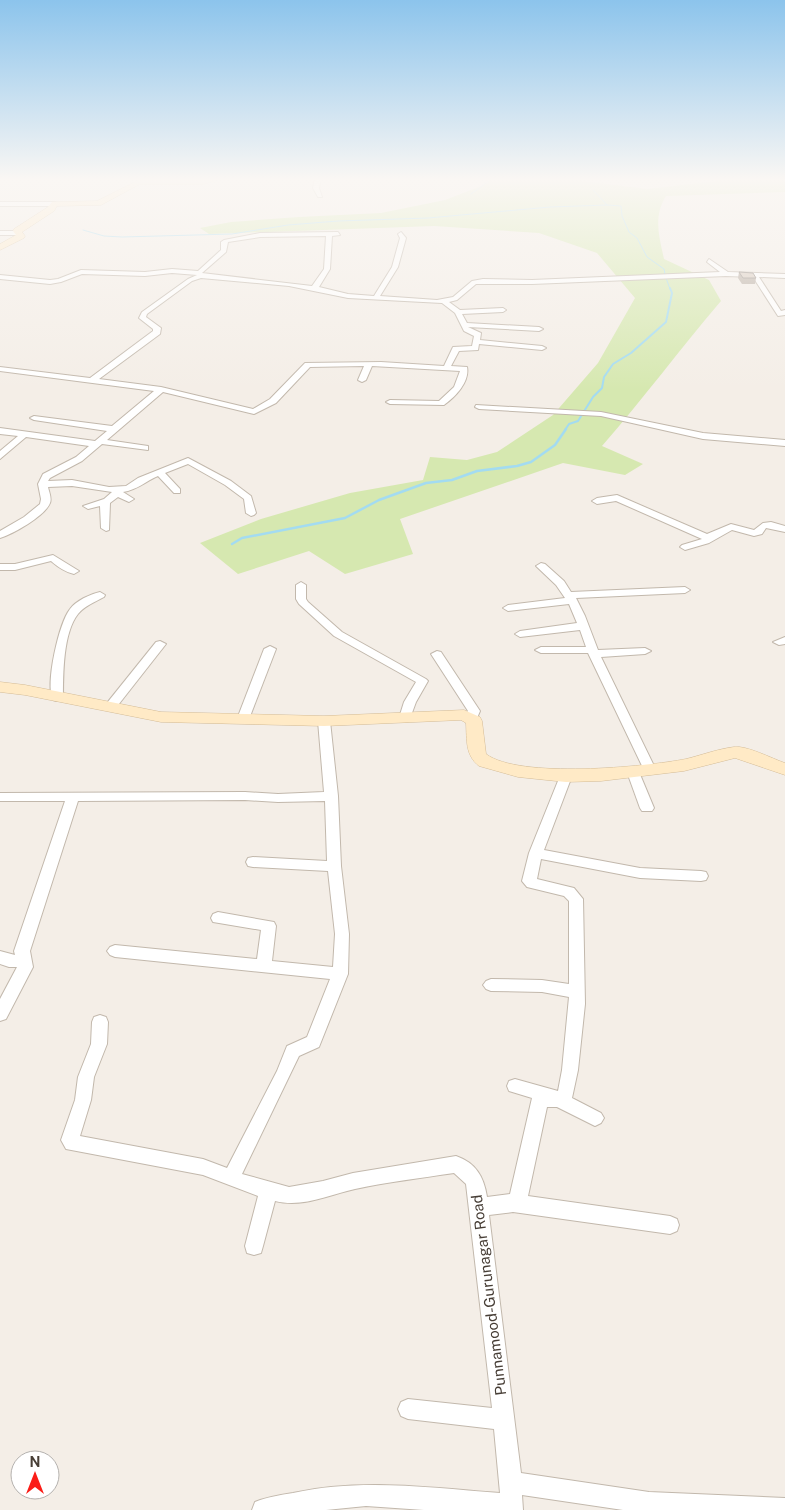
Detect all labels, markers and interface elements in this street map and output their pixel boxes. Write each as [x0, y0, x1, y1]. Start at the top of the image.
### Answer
street label: Punnamood-Gurunagar Road [468, 1194, 509, 1396]
north arrow [10, 1450, 60, 1500]
text: N [30, 1454, 40, 1470]

